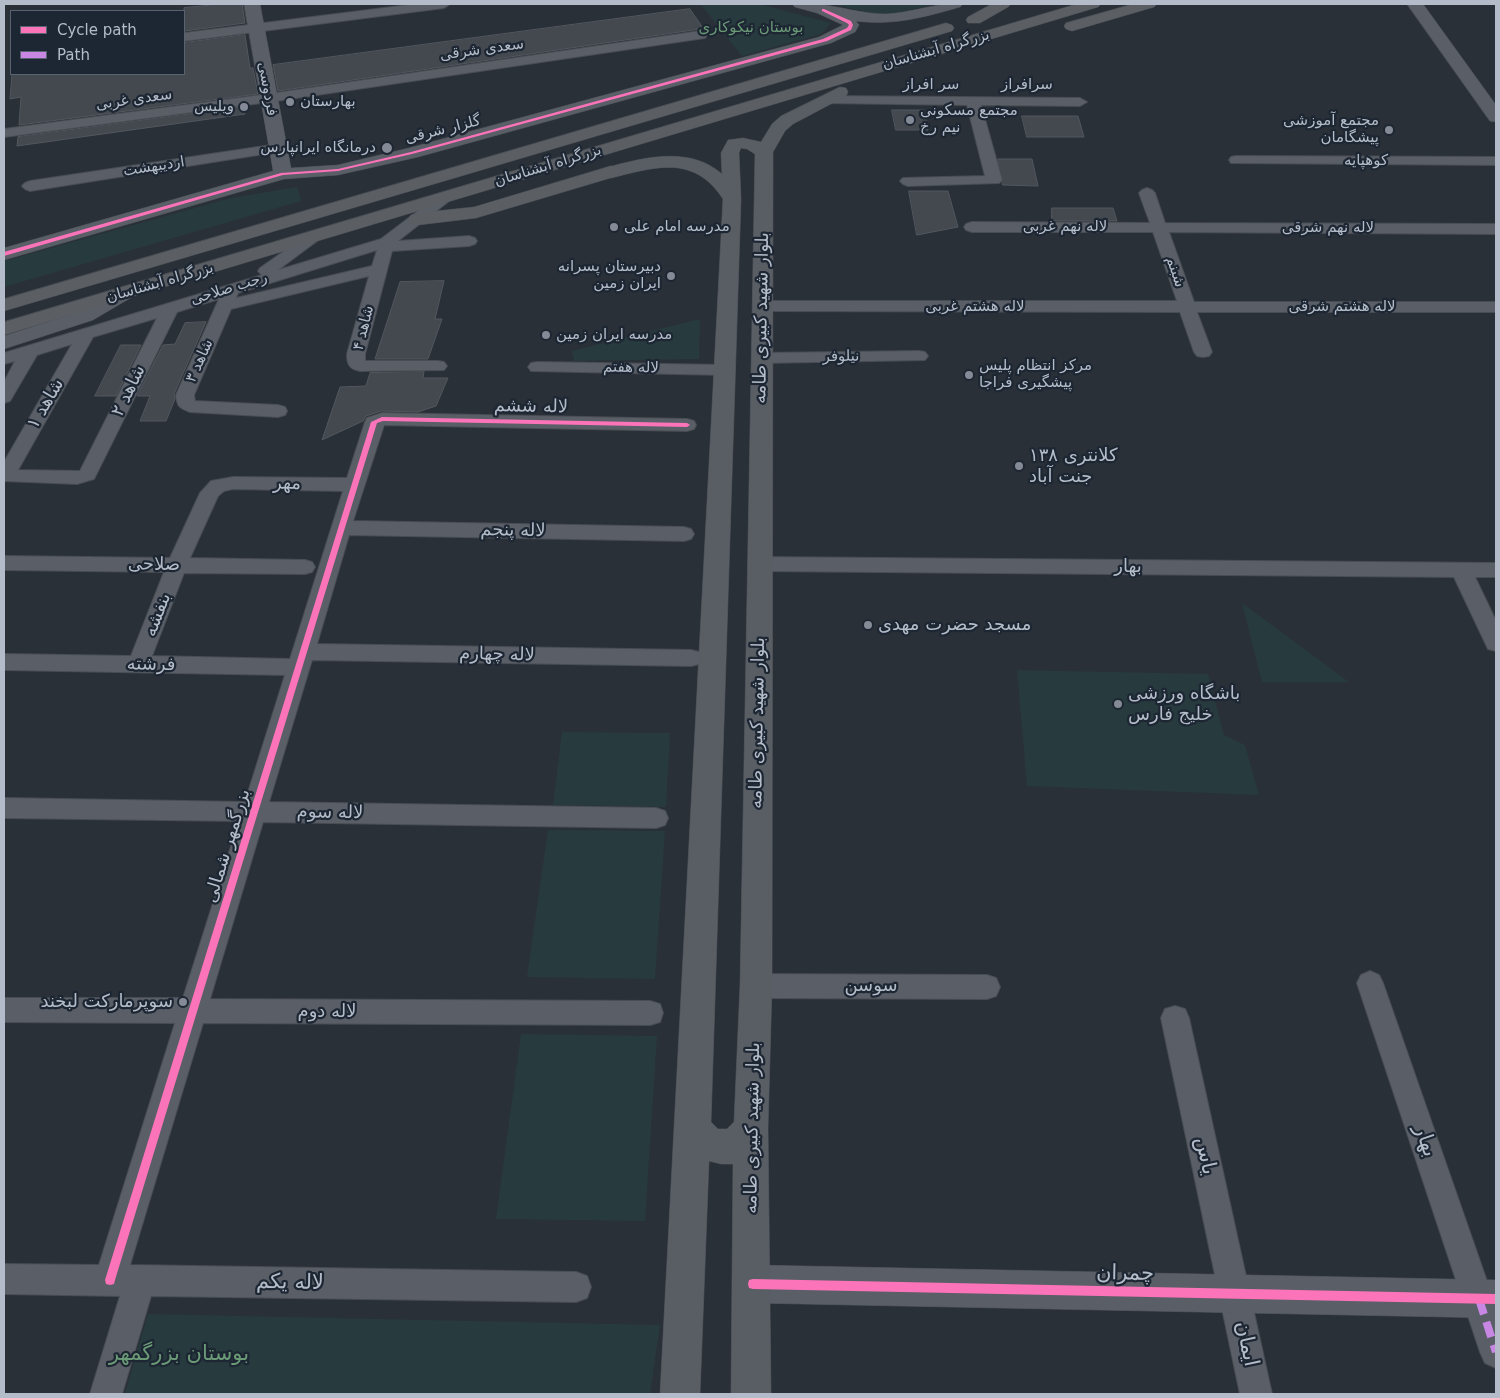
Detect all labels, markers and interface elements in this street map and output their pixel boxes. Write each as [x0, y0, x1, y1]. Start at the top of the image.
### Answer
legend [10, 10, 185, 75]
park label: بوستان نیکوکاری [699, 19, 803, 37]
text: Cycle path [57, 21, 137, 39]
street label: بزرگراه آبشناسان [880, 26, 992, 74]
street label: سعدی شرقی [439, 35, 525, 65]
text: Path [57, 46, 90, 64]
street label: فردوسی [253, 61, 281, 117]
street label: سر افراز [903, 76, 959, 94]
street label: سرافراز [1001, 76, 1053, 94]
street label: سعدی غربی [95, 86, 173, 114]
place label: بهارستان [300, 93, 356, 111]
marker: بهارستان [284, 96, 296, 108]
place label: ویلیس [194, 98, 234, 116]
marker: ویلیس [238, 101, 250, 113]
place label: مجتمع مسکونی نیم رخ [920, 102, 1018, 137]
street label: گلزار شرقی [403, 112, 483, 148]
place label: مجتمع آموزشی پیشگامان [1283, 112, 1379, 147]
marker: مجتمع مسکونی نیم رخ [904, 114, 916, 126]
marker: مجتمع آموزشی پیشگامان [1383, 124, 1395, 136]
place label: درمانگاه ایرانپارس [260, 139, 376, 157]
marker: درمانگاه ایرانپارس [380, 141, 394, 155]
street label: بزرگراه آبشناسان [492, 141, 604, 191]
street label: کوهپایه [1344, 152, 1388, 170]
street label: اردیبهشت [122, 153, 186, 181]
place label: مدرسه امام علی [624, 218, 730, 236]
street label: لاله نهم غربی [1023, 218, 1107, 236]
street label: لاله نهم شرقی [1282, 219, 1374, 237]
marker: مدرسه امام علی [608, 221, 620, 233]
street label: بلوار شهید کبیری طامه [750, 232, 774, 404]
street label: شبنم [1161, 254, 1189, 290]
place label: دبیرستان پسرانه ایران زمین [558, 258, 661, 293]
street label: بزرگراه آبشناسان [104, 259, 216, 307]
street label: رجب صلاحی [188, 269, 270, 309]
marker: دبیرستان پسرانه ایران زمین [665, 270, 677, 282]
street label: لاله هشتم غربی [925, 298, 1025, 316]
street label: لاله هشتم شرقی [1288, 298, 1396, 316]
street label: شاهد ۴ [350, 304, 378, 352]
place label: مدرسه ایران زمین [556, 326, 672, 344]
marker: مدرسه ایران زمین [540, 329, 552, 341]
street label: شاهد ۳ [182, 336, 218, 386]
street label: نیلوفر [822, 348, 860, 366]
place label: مرکز انتظام پلیس پیشگیری فراجا [979, 357, 1092, 392]
street label: لاله هفتم [603, 359, 659, 377]
street label: شاهد ۲ [107, 362, 151, 420]
marker: مرکز انتظام پلیس پیشگیری فراجا [963, 369, 975, 381]
street label: شاهد ۱ [23, 375, 69, 433]
street label: لاله ششم [494, 396, 568, 418]
place label: کلانتری ۱۳۸ جنت آباد [1029, 445, 1117, 488]
marker: کلانتری ۱۳۸ جنت آباد [1013, 460, 1025, 472]
street label: مهر [273, 473, 301, 495]
street label: لاله پنجم [480, 520, 546, 542]
street label: صلاحی [128, 554, 180, 576]
street label: بهار [1114, 556, 1142, 578]
street label: بنفشه [140, 590, 176, 640]
place label: مسجد حضرت مهدی [878, 614, 1031, 636]
marker: مسجد حضرت مهدی [862, 619, 874, 631]
street label: بلوار شهید کبیری طامه [746, 637, 770, 809]
street label: لاله چهارم [459, 644, 535, 666]
street label: فرشته [126, 654, 176, 676]
place label: باشگاه ورزشی خلیج فارس [1128, 683, 1240, 726]
marker: باشگاه ورزشی خلیج فارس [1112, 698, 1124, 710]
street label: بزرگمهر شمالی [200, 786, 256, 906]
street label: لاله سوم [296, 802, 364, 824]
street label: سوسن [844, 975, 898, 997]
place label: سوپرمارکت لبخند [40, 991, 173, 1013]
marker: سوپرمارکت لبخند [177, 996, 189, 1008]
street label: لاله دوم [298, 1001, 356, 1023]
street label: بلوار شهید کبیری طامه [741, 1042, 765, 1214]
street label: بهار [1408, 1122, 1442, 1160]
street label: یاس [1189, 1135, 1221, 1177]
street label: چمران [1096, 1261, 1154, 1287]
street label: لاله یکم [256, 1270, 324, 1296]
street label: ایمان [1229, 1319, 1263, 1369]
park label: بوستان بزرگمهر [109, 1342, 249, 1368]

